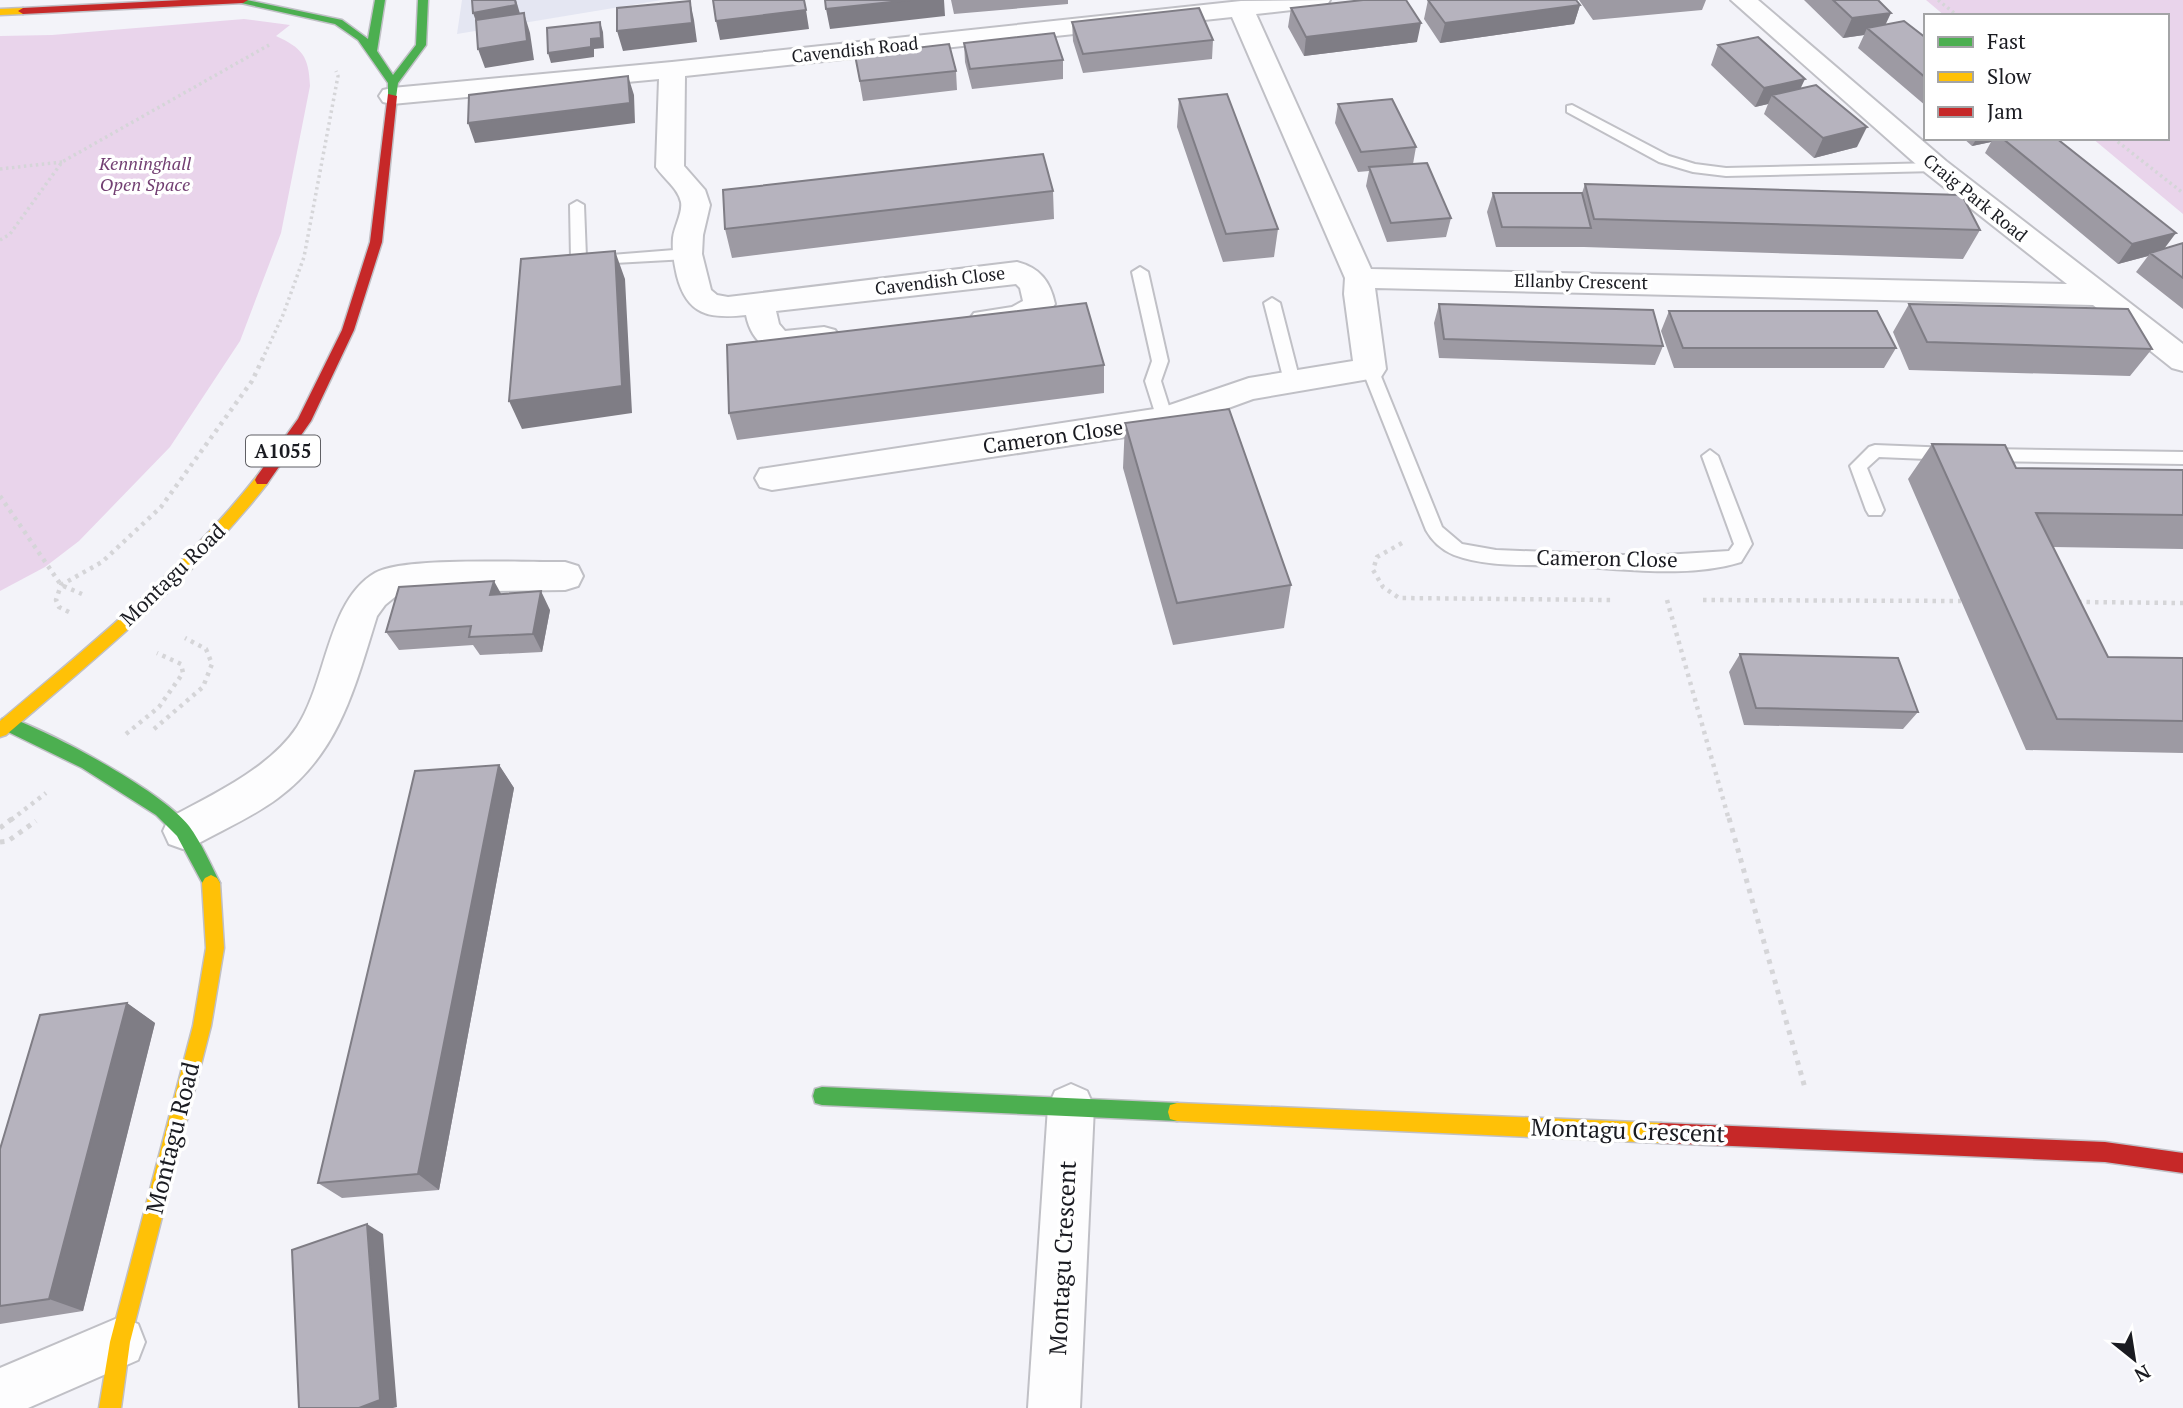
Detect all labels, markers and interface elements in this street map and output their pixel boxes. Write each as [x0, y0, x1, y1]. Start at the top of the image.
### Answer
legend [1924, 14, 2169, 140]
text: Fast [1987, 27, 2026, 55]
street label: Cavendish Road [790, 30, 920, 68]
text: Slow [1987, 62, 2032, 90]
text: Jam [1987, 97, 2023, 125]
street label: Craig Park Road [1919, 148, 2033, 247]
park label: Kenninghall Open Space [98, 151, 191, 196]
street label: Cavendish Close [873, 260, 1006, 300]
street label: Ellanby Crescent [1514, 268, 1648, 294]
street label: Cameron Close [981, 412, 1125, 460]
road number: A1055 [246, 436, 320, 466]
street label: Montagu Road [114, 517, 231, 632]
street label: Cameron Close [1536, 543, 1678, 573]
street label: Montagu Road [138, 1059, 206, 1217]
street label: Montagu Crescent [1530, 1111, 1726, 1149]
street label: Montagu Crescent [1041, 1160, 1083, 1356]
north arrow [2099, 1324, 2169, 1394]
text: N [2130, 1360, 2155, 1389]

